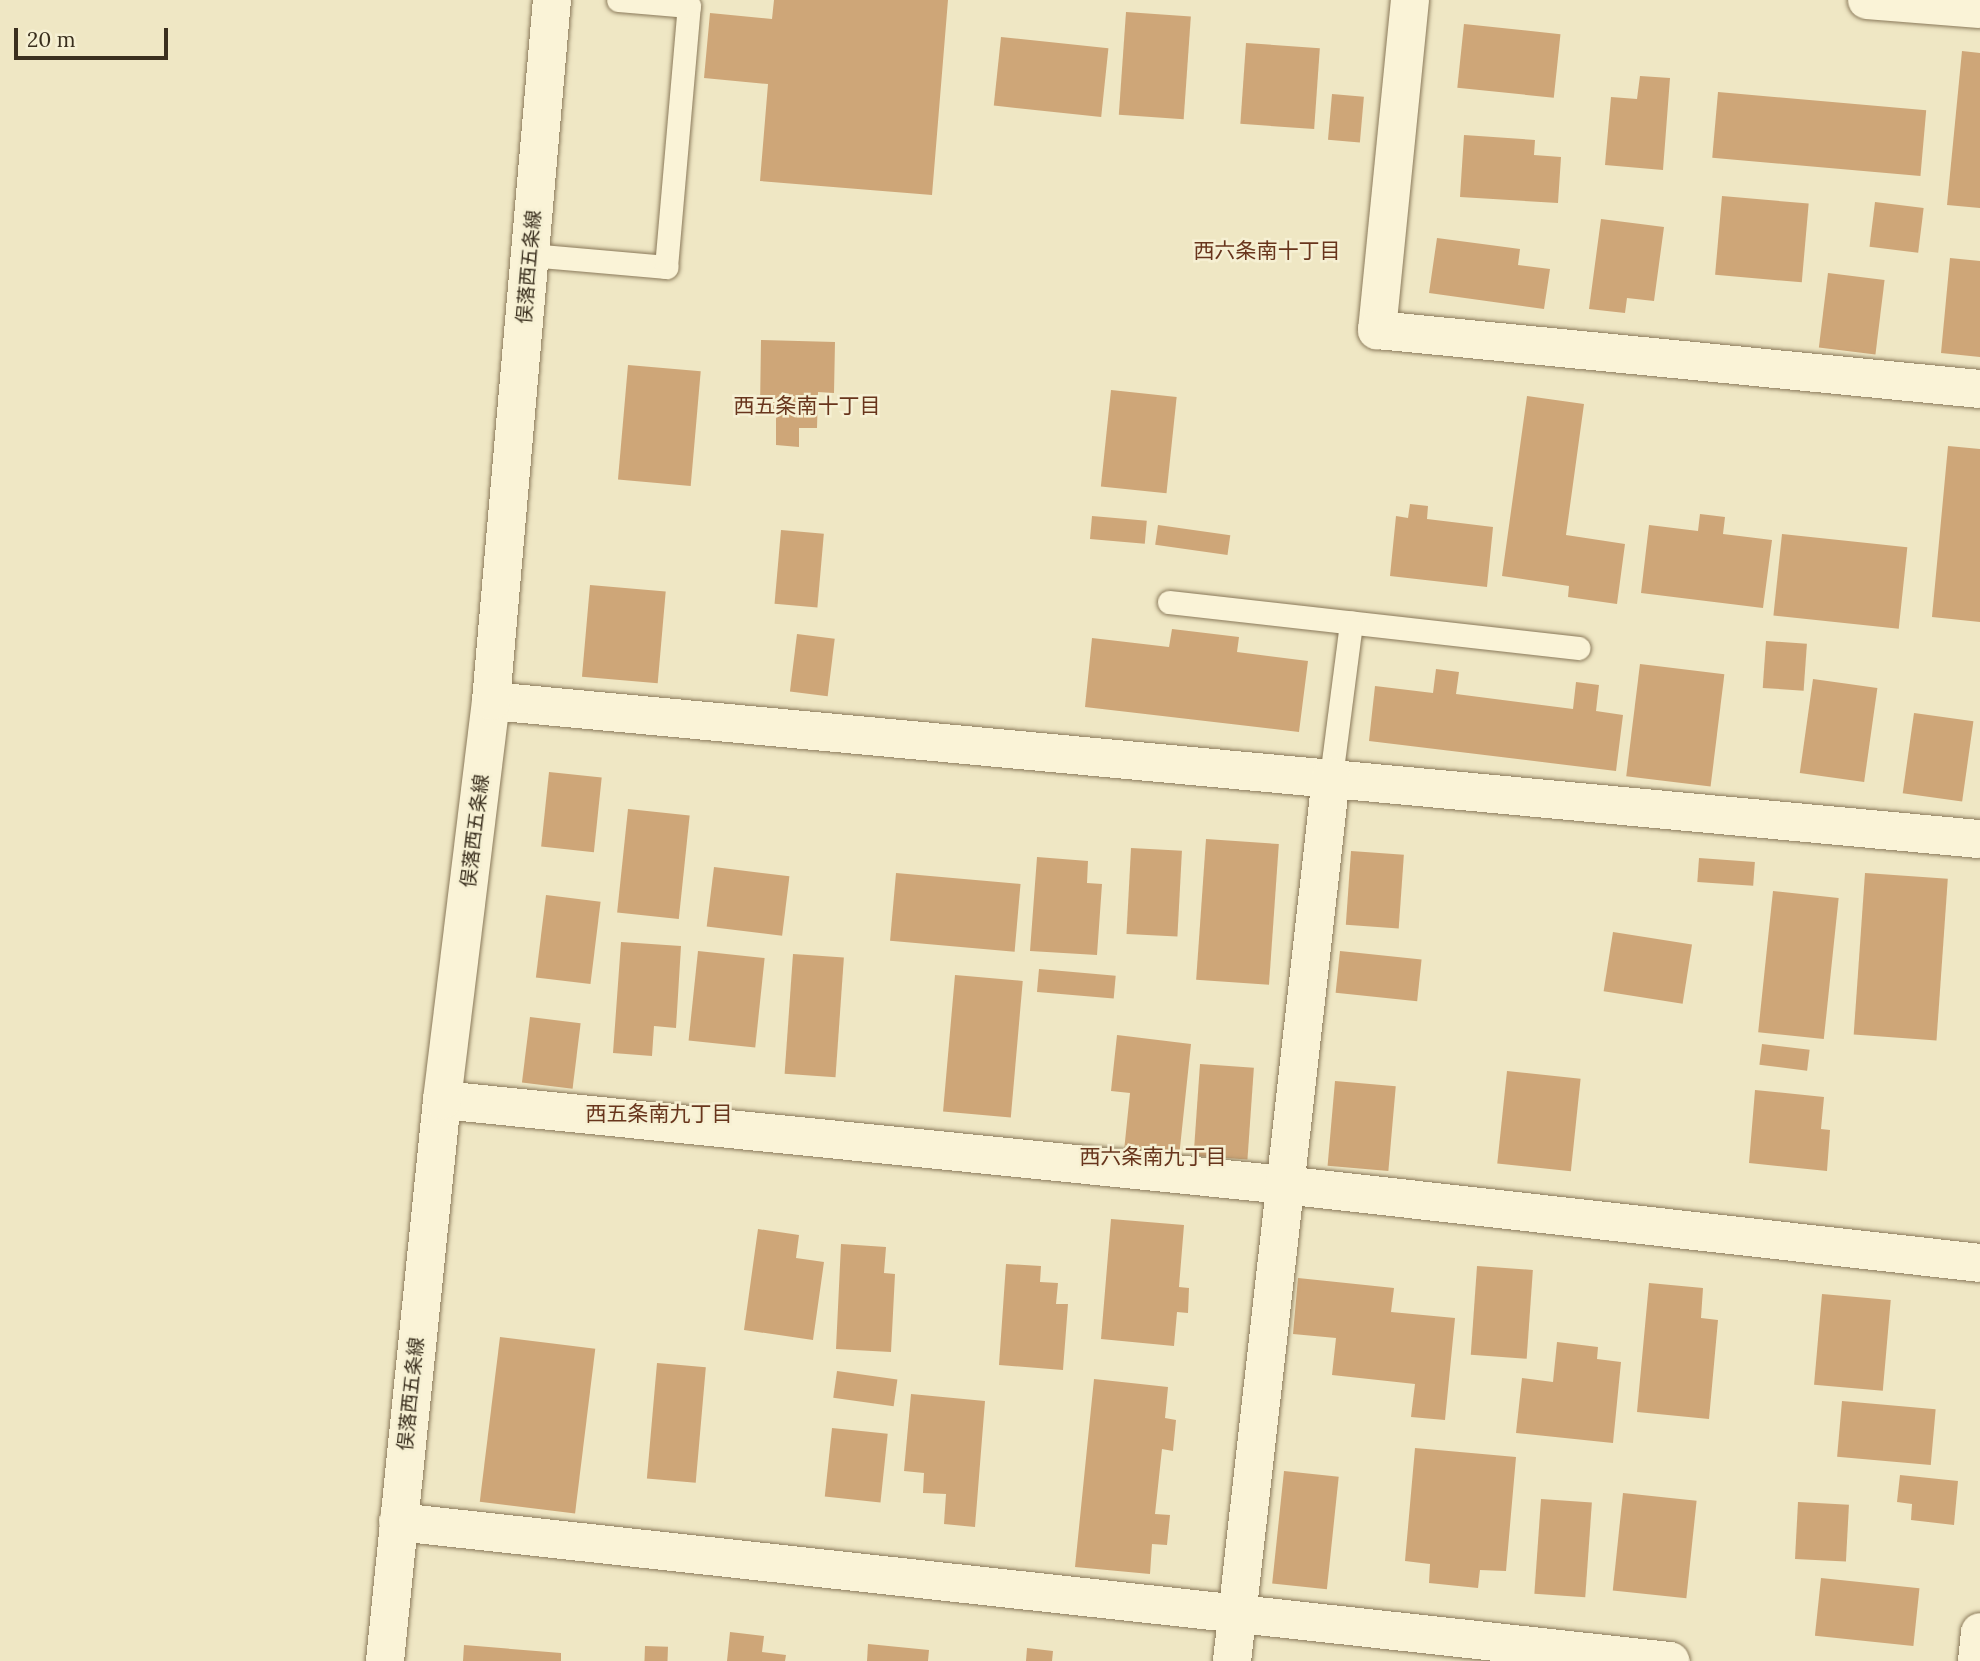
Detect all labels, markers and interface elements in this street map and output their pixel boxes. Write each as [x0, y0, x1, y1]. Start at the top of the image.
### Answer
scale bar [18, 14, 172, 58]
text: 20 m [27, 26, 76, 53]
street label: 俣落西五条線 [513, 209, 545, 325]
district label: 西六条南十丁目 [1194, 238, 1340, 264]
district label: 西五条南十丁目 [734, 393, 880, 419]
street label: 俣落西五条線 [457, 773, 493, 889]
district label: 西五条南九丁目 [586, 1101, 732, 1127]
district label: 西六条南九丁目 [1080, 1144, 1226, 1170]
street label: 俣落西五条線 [394, 1336, 428, 1452]

